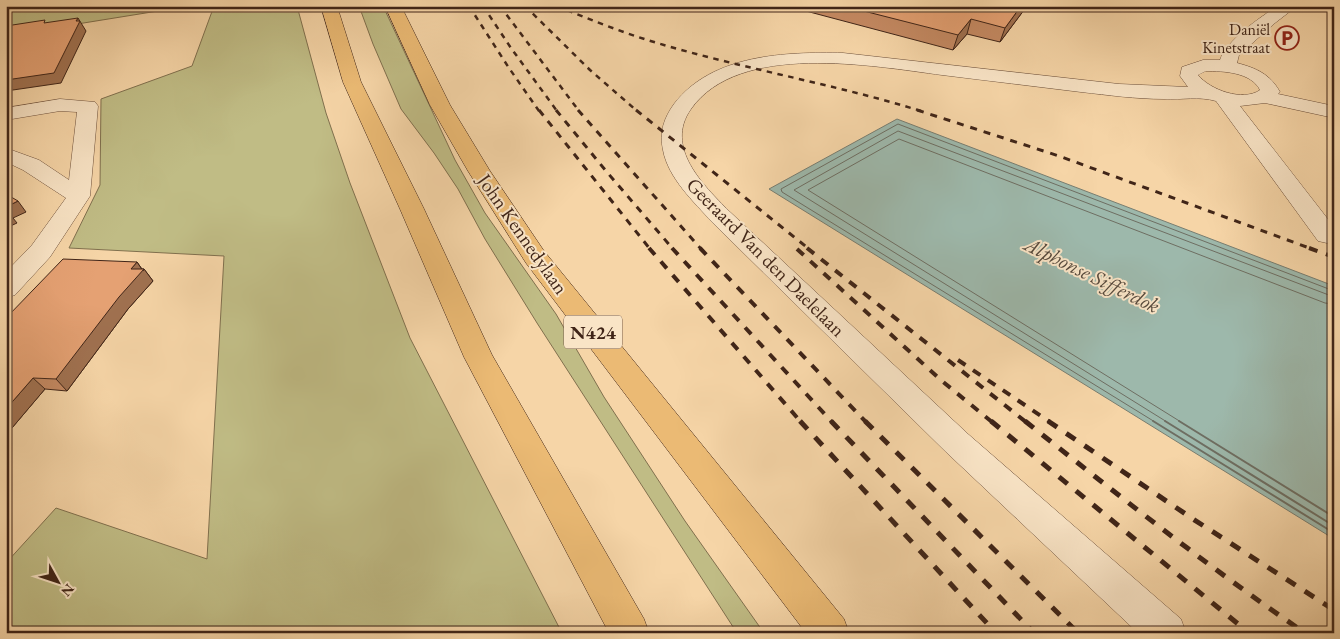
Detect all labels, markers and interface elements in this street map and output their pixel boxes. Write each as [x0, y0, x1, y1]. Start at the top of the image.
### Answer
place label: Daniël Kinetstraat [1202, 19, 1270, 58]
parking icon: Daniël Kinetstraat [1274, 25, 1300, 51]
street label: John Kennedylaan [471, 167, 575, 300]
street label: Geeraard Van den Daelelaan [681, 172, 851, 342]
water label: Alphonse Sifferdok [1018, 229, 1165, 319]
road number: N424 [564, 316, 622, 348]
north arrow [32, 556, 82, 606]
text: N [57, 580, 78, 601]

